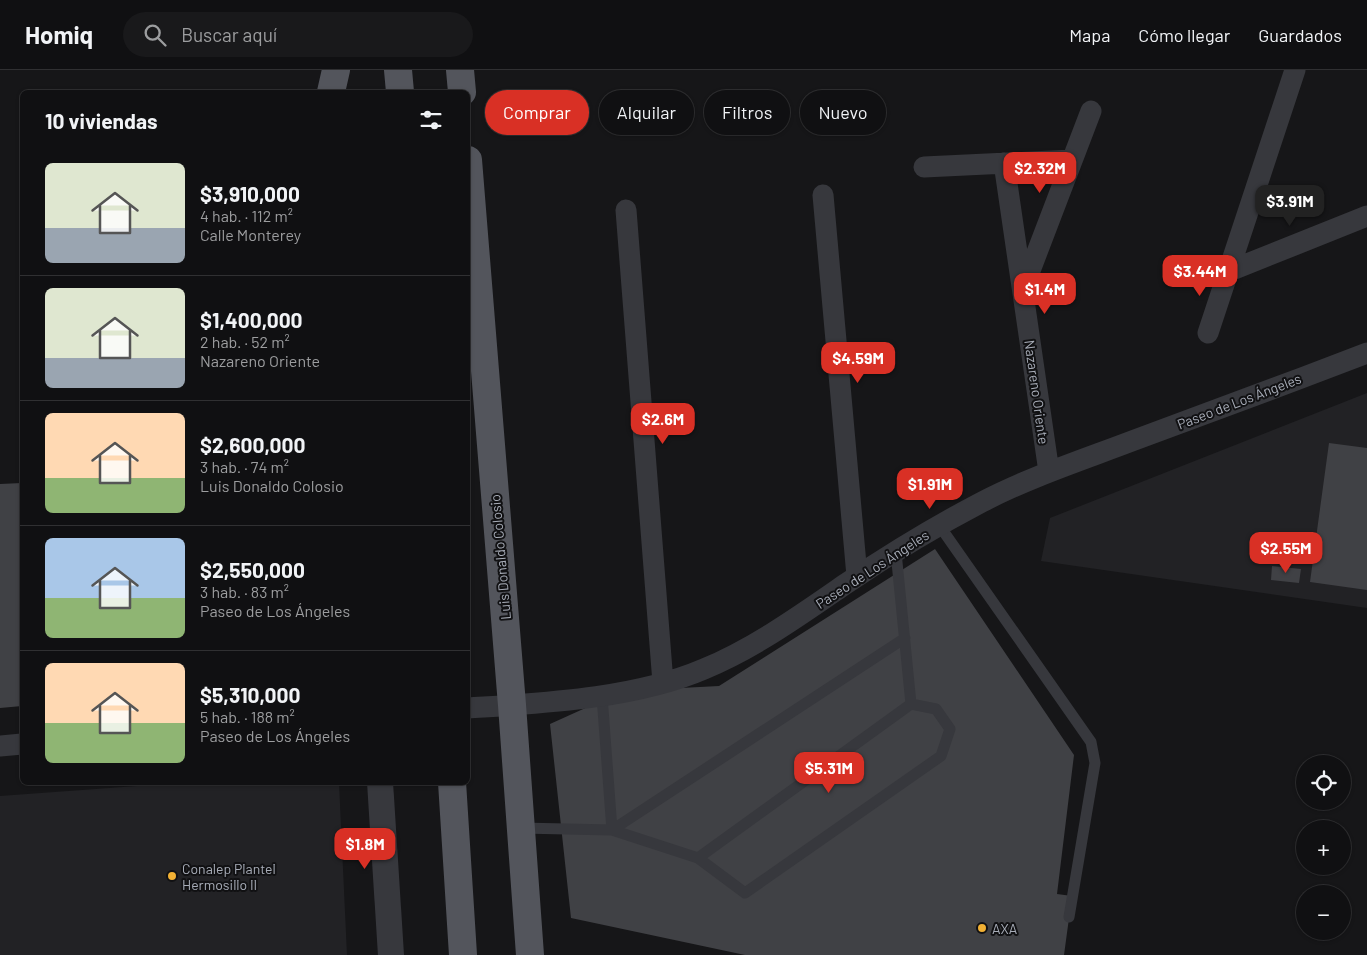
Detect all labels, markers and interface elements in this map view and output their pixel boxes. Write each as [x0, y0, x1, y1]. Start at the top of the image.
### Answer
search box [123, 12, 473, 57]
text: Homiq [25, 20, 93, 49]
icon: search [141, 21, 169, 49]
text: Buscar aquí [181, 23, 277, 46]
text: Mapa [1069, 24, 1110, 46]
text: Cómo llegar [1138, 24, 1230, 46]
text: Guardados [1258, 24, 1342, 46]
chip: Comprar [485, 90, 589, 135]
chip: Alquilar [599, 90, 694, 135]
chip: Filtros [704, 90, 790, 135]
chip: Nuevo [800, 90, 886, 135]
icon: filters [417, 106, 445, 134]
text: 10 viviendas [45, 108, 158, 133]
pin: $2.32M [999, 152, 1081, 194]
text: $2.32M [1014, 158, 1066, 177]
text: $3,910,000 [200, 181, 300, 206]
icon: home [85, 183, 145, 243]
pin: $3.91M [1249, 184, 1331, 227]
text: $3.91M [1266, 191, 1314, 210]
text: 4 hab. · 112 m² [200, 206, 293, 225]
text: Calle Monterey [200, 225, 301, 244]
pin: $3.44M [1159, 254, 1241, 297]
text: $3.44M [1174, 261, 1226, 280]
pin: $1.4M [1010, 272, 1080, 315]
text: $1.4M [1025, 279, 1065, 298]
text: $1,400,000 [200, 307, 303, 332]
icon: home [85, 308, 145, 368]
text: 2 hab. · 52 m² [200, 332, 290, 351]
street label: Nazareno Oriente [1021, 339, 1053, 445]
pin: $4.59M [817, 342, 899, 384]
text: $4.59M [832, 348, 884, 367]
text: Nazareno Oriente [200, 351, 320, 370]
street label: Paseo de Los Ángeles [1175, 369, 1304, 432]
pin: $2.6M [628, 402, 698, 445]
text: $2.6M [642, 409, 684, 428]
text: $2,600,000 [200, 432, 305, 457]
icon: home [85, 433, 145, 493]
text: 3 hab. · 74 m² [200, 457, 289, 476]
pin: $1.91M [889, 468, 971, 510]
text: $1.91M [908, 474, 952, 493]
text: Luis Donaldo Colosio [200, 476, 344, 495]
street label: Luis Donaldo Colosio [486, 494, 514, 620]
street label: Paseo de Los Ángeles [812, 526, 932, 612]
pin: $2.55M [1245, 532, 1327, 574]
text: $2.55M [1260, 538, 1312, 557]
text: $2,550,000 [200, 557, 305, 582]
icon: home [85, 558, 145, 618]
text: 3 hab. · 83 m² [200, 582, 289, 601]
text: Paseo de Los Ángeles [200, 601, 350, 620]
text: $5,310,000 [200, 682, 301, 707]
icon: home [85, 683, 145, 743]
text: 5 hab. · 188 m² [200, 707, 295, 726]
text: Paseo de Los Ángeles [200, 726, 350, 745]
pin: $5.31M [788, 752, 870, 794]
map controls [1296, 755, 1351, 940]
button: locate [1296, 755, 1351, 810]
text: $5.31M [805, 758, 853, 777]
button: + [1296, 820, 1351, 875]
pin: $1.8M [330, 828, 400, 870]
text: $1.8M [345, 834, 385, 853]
place label: Conalep Plantel Hermosillo II [182, 860, 276, 893]
marker: Conalep Plantel Hermosillo II [166, 870, 178, 882]
button: − [1296, 885, 1351, 940]
place label: AXA [992, 920, 1018, 937]
marker: AXA [976, 922, 988, 934]

